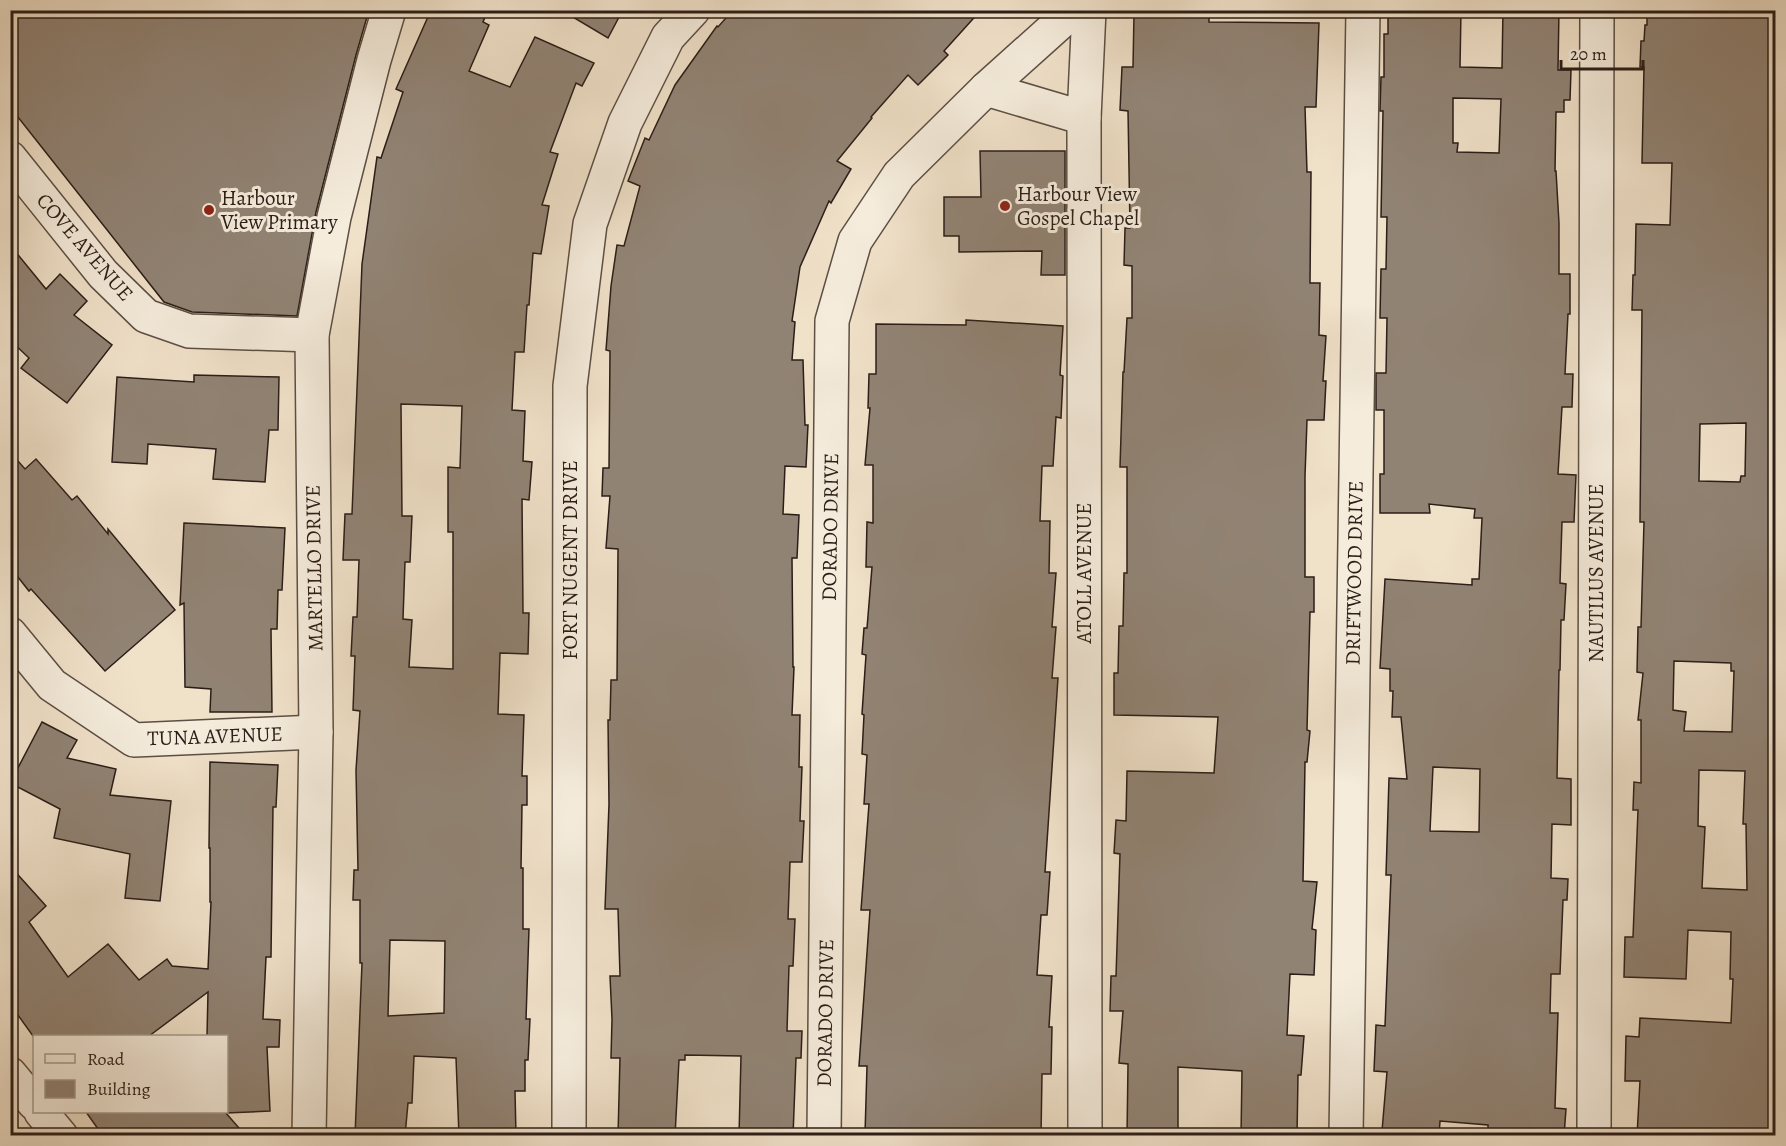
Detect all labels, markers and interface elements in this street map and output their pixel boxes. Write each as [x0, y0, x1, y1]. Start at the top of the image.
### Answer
scale bar [1561, 33, 1644, 71]
text: 20 m [1570, 42, 1607, 66]
place label: Harbour View Gospel Chapel [1017, 180, 1139, 232]
place label: Harbour View Primary [220, 184, 338, 236]
street label: COVE AVENUE [30, 187, 140, 307]
marker: Harbour View Gospel Chapel [998, 199, 1012, 213]
marker: Harbour View Primary [202, 203, 216, 217]
street label: DORADO DRIVE [815, 453, 845, 601]
street label: FORT NUGENT DRIVE [556, 460, 584, 660]
street label: DRIFTWOOD DRIVE [1338, 480, 1370, 666]
street label: MARTELLO DRIVE [299, 484, 329, 652]
street label: NAUTILUS AVENUE [1582, 484, 1610, 662]
street label: ATOLL AVENUE [1070, 503, 1098, 644]
street label: TUNA AVENUE [147, 720, 283, 752]
street label: DORADO DRIVE [810, 939, 840, 1087]
legend [33, 1035, 228, 1113]
text: Road [87, 1047, 125, 1071]
text: Building [87, 1077, 151, 1101]

